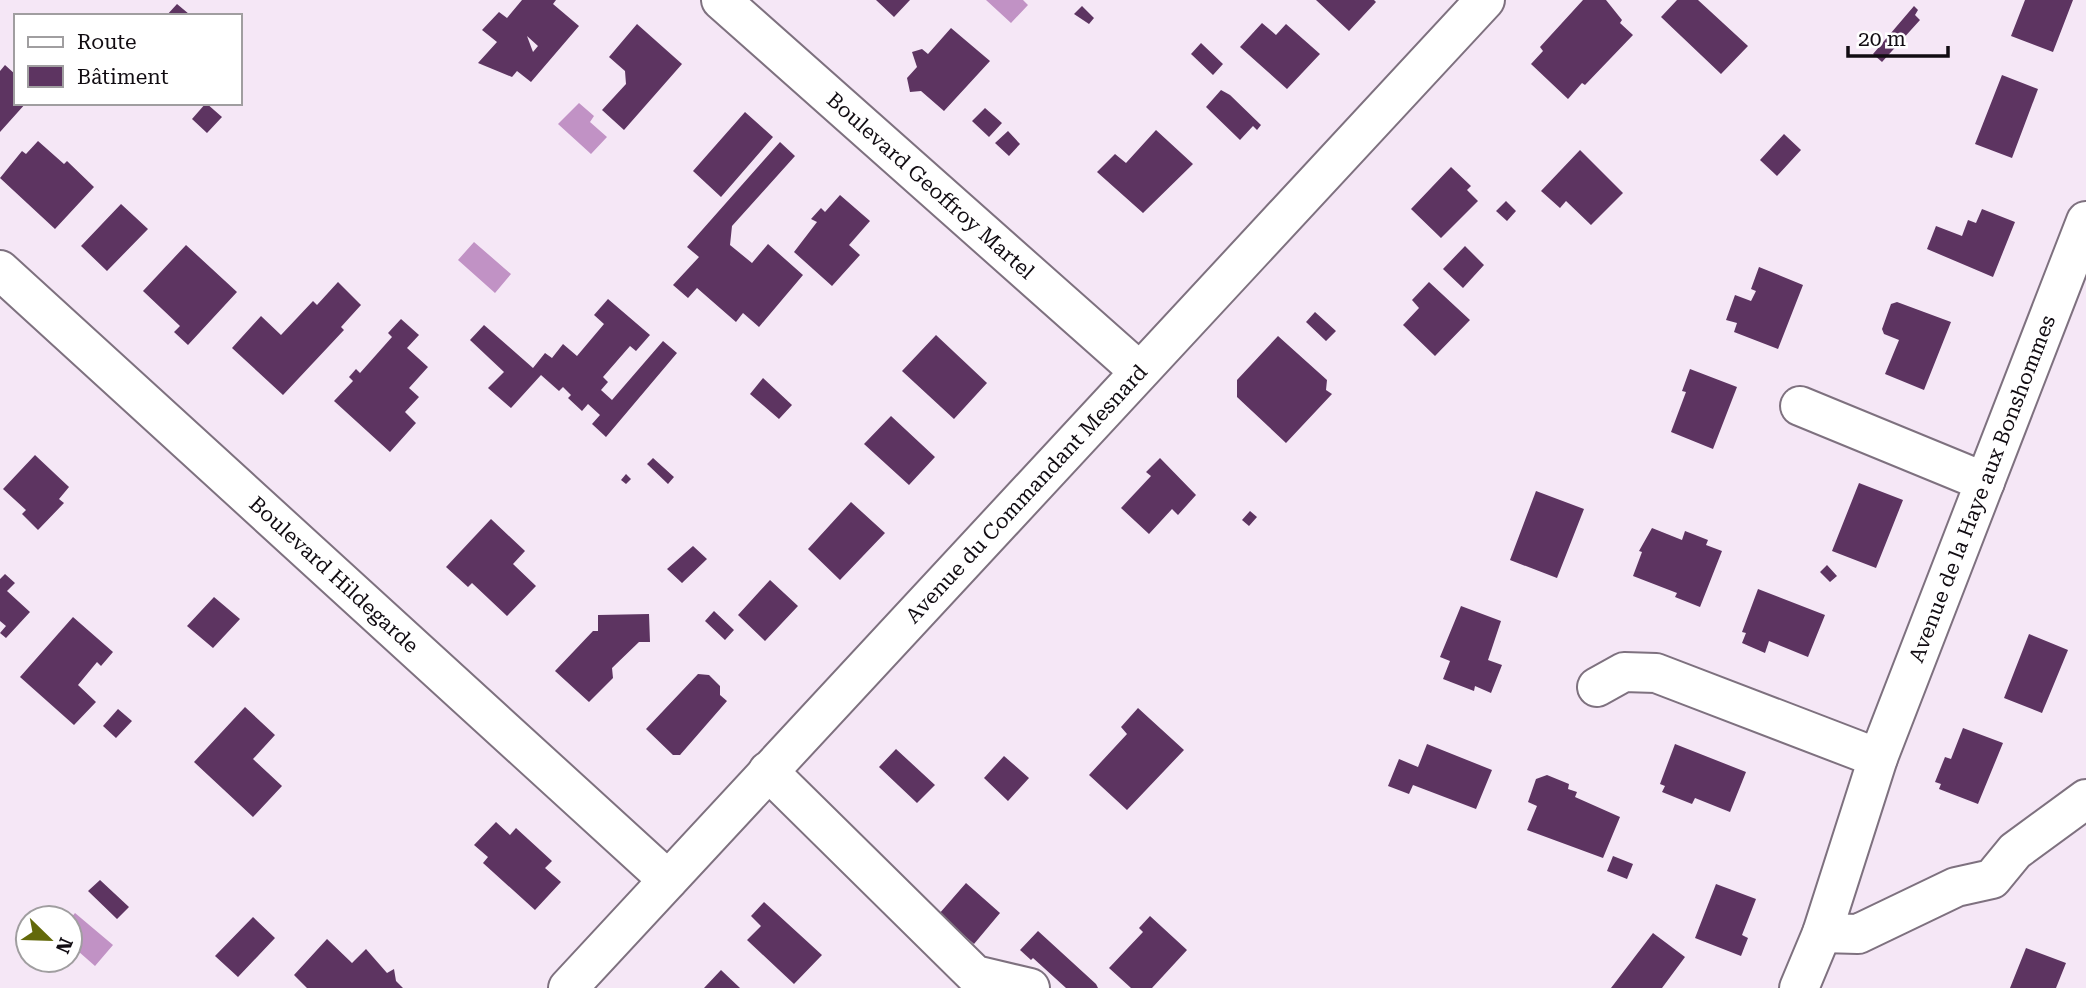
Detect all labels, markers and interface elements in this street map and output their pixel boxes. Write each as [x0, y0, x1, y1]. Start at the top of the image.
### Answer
legend [14, 14, 242, 105]
scale bar [1848, 14, 1948, 58]
text: 20 m [1858, 27, 1906, 51]
text: Route [77, 30, 136, 54]
text: Bâtiment [77, 65, 169, 89]
street label: Boulevard Geoffroy Martel [822, 88, 1039, 284]
street label: Avenue de la Haye aux Bonshommes [1904, 312, 2060, 666]
street label: Avenue du Commandant Mesnard [901, 360, 1153, 628]
street label: Boulevard Hildegarde [244, 492, 423, 658]
north arrow [14, 904, 84, 974]
text: N [51, 934, 78, 957]

